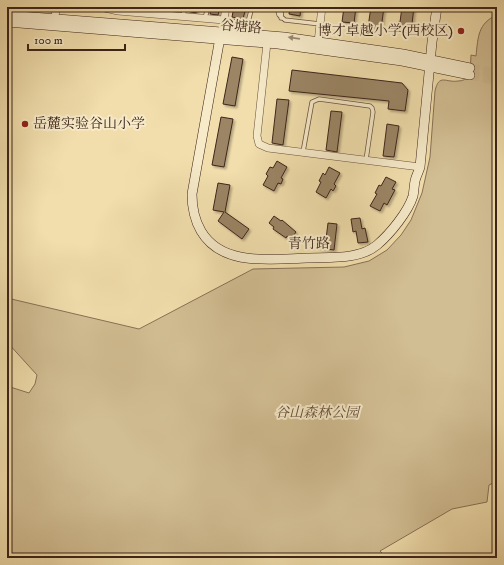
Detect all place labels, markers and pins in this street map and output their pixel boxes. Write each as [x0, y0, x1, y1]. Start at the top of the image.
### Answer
place label: 博才卓越小学(西校区) [318, 22, 453, 40]
marker: 博才卓越小学(西校区) [456, 26, 466, 36]
place label: 岳麓实验谷山小学 [33, 115, 145, 133]
marker: 岳麓实验谷山小学 [20, 119, 30, 129]

